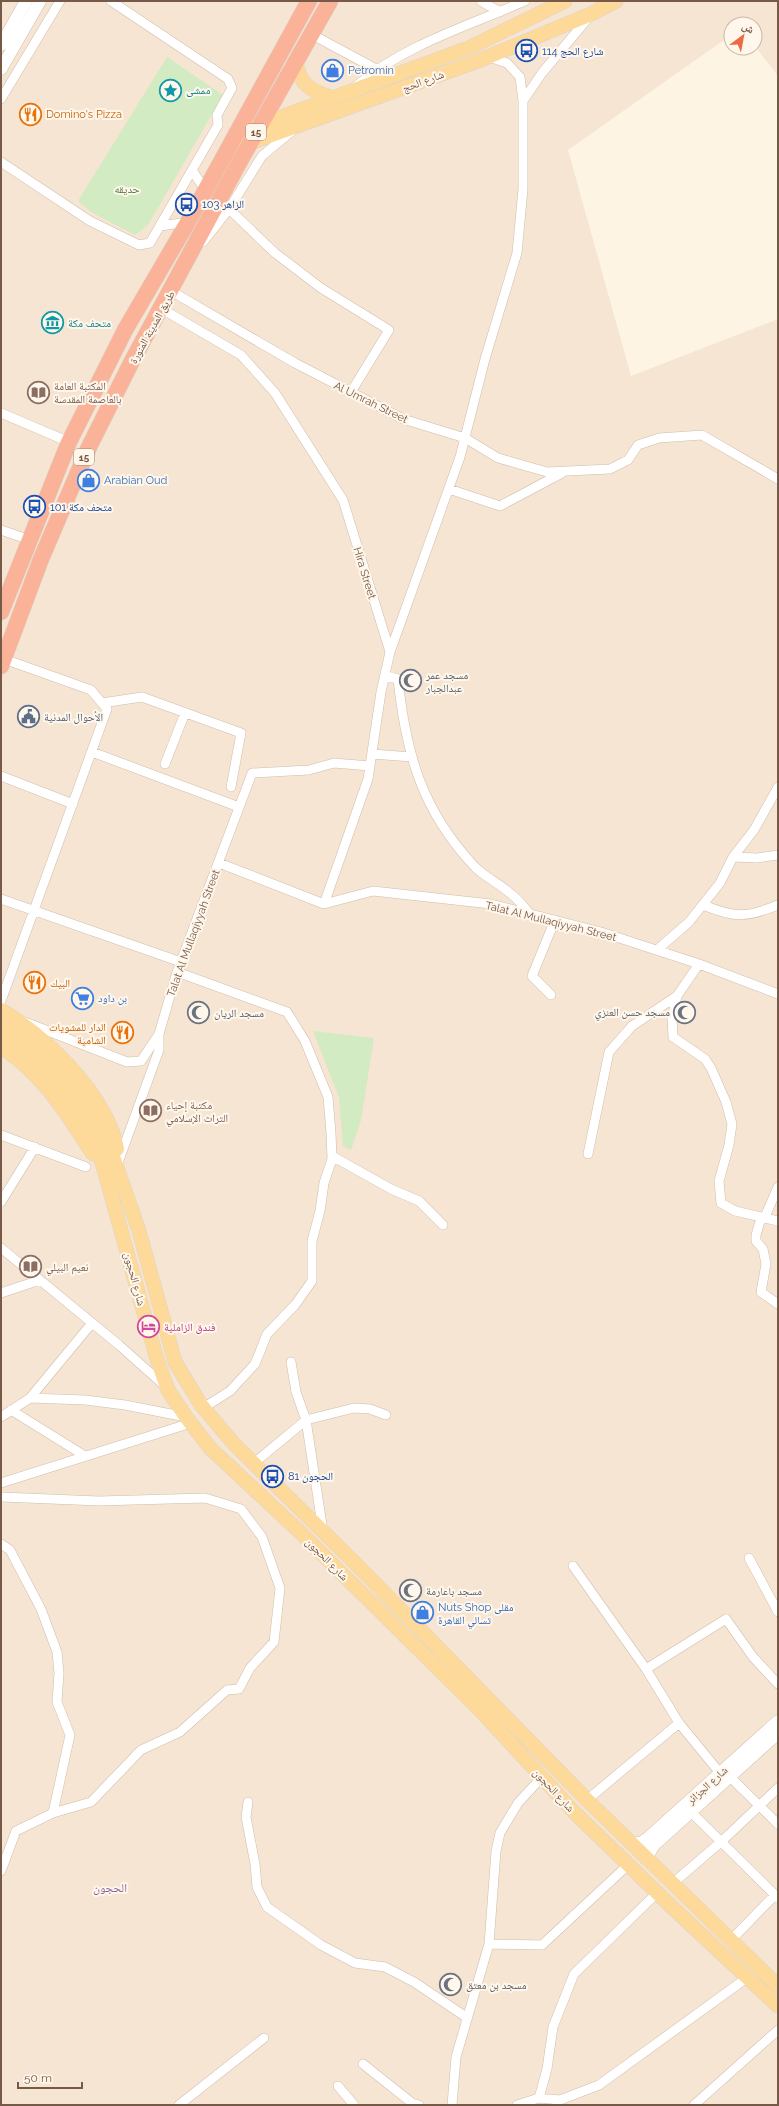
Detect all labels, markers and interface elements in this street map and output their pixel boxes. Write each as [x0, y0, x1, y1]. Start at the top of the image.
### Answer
north arrow [723, 16, 763, 56]
text: ش [739, 19, 757, 38]
bus stop icon: شارع الحج 114 [514, 38, 540, 64]
place label: شارع الحج 114 [542, 45, 604, 58]
shop icon: Petromin [320, 57, 346, 83]
place label: Petromin [348, 64, 394, 77]
street label: شارع الحج [401, 68, 446, 95]
place icon: ممشى [158, 77, 184, 103]
place label: ممشى [186, 84, 210, 97]
restaurant icon: Domino's Pizza [17, 101, 43, 127]
place label: Domino's Pizza [46, 108, 122, 121]
road number: 15 [246, 124, 266, 140]
park label: حديقه [114, 183, 140, 196]
bus stop icon: الزاهر 103 [173, 191, 199, 217]
place label: الزاهر 103 [202, 198, 244, 211]
street label: طريق المدينة المنورة [127, 288, 178, 366]
museum icon: متحف مكة [40, 310, 66, 336]
place label: متحف مكة [68, 317, 111, 330]
library icon: المكتبة العامة بالعاصمة المقدسة [25, 379, 51, 405]
street label: Al Umrah Street [332, 379, 410, 426]
place label: المكتبة العامة بالعاصمة المقدسة [54, 380, 122, 406]
road number: 15 [74, 449, 94, 465]
shop icon: Arabian Oud [76, 467, 102, 493]
place label: Arabian Oud [104, 474, 167, 487]
bus stop icon: متحف مكة 101 [22, 494, 48, 520]
place label: متحف مكة 101 [50, 501, 112, 514]
street label: Hira Street [350, 546, 379, 601]
mosque icon: مسجد عمر عبدالجبار [398, 668, 424, 694]
place label: مسجد عمر عبدالجبار [425, 669, 468, 695]
public building icon: الأحوال المدنية [15, 704, 41, 730]
place label: الأحوال المدنية [44, 711, 103, 724]
street label: Talat Al Mullaqiyyah Street [164, 868, 223, 999]
street label: Talat Al Mullaqiyyah Street [484, 899, 618, 944]
restaurant icon: البيك [22, 970, 48, 996]
place label: البيك [50, 977, 70, 990]
supermarket icon: بن داود [69, 985, 95, 1011]
place label: بن داود [98, 992, 127, 1005]
mosque icon: مسجد حسن العنزي [672, 999, 698, 1025]
mosque icon: مسجد الريان [186, 1000, 212, 1026]
place label: مسجد حسن العنزي [595, 1006, 670, 1021]
place label: مسجد الريان [214, 1007, 264, 1020]
restaurant icon: الدار للمشويات الشامية [109, 1020, 135, 1046]
place label: الدار للمشويات الشامية [49, 1021, 106, 1047]
library icon: مكتبة إحياء التراث الإسلامي [138, 1098, 164, 1124]
place label: مكتبة إحياء التراث الإسلامي [166, 1099, 228, 1127]
street label: شارع الحجون [121, 1251, 148, 1307]
library icon: نعيم البيلي [18, 1254, 44, 1280]
place label: نعيم البيلي [46, 1261, 89, 1276]
hotel icon: فندق الزاملية [136, 1314, 162, 1340]
place label: فندق الزاملية [164, 1321, 216, 1334]
bus stop icon: الحجون 81 [260, 1463, 286, 1489]
place label: الحجون 81 [288, 1470, 333, 1483]
street label: شارع الحجون [303, 1535, 351, 1583]
mosque icon: مسجد باعارمة [397, 1578, 423, 1604]
place label: مسجد باعارمة [426, 1585, 482, 1598]
shop icon: Nuts Shop مقلى تسالي القاهرة [409, 1600, 435, 1626]
place label: Nuts Shop مقلى تسالي القاهرة [438, 1601, 514, 1629]
street label: شارع الجزائر [683, 1764, 730, 1808]
street label: شارع الحجون [530, 1766, 577, 1815]
district label: الحجون [93, 1881, 127, 1895]
mosque icon: مسجد بن معتق [438, 1972, 464, 1998]
place label: مسجد بن معتق [466, 1979, 527, 1992]
scale bar [18, 2064, 82, 2090]
text: 50 m [24, 2071, 52, 2085]

